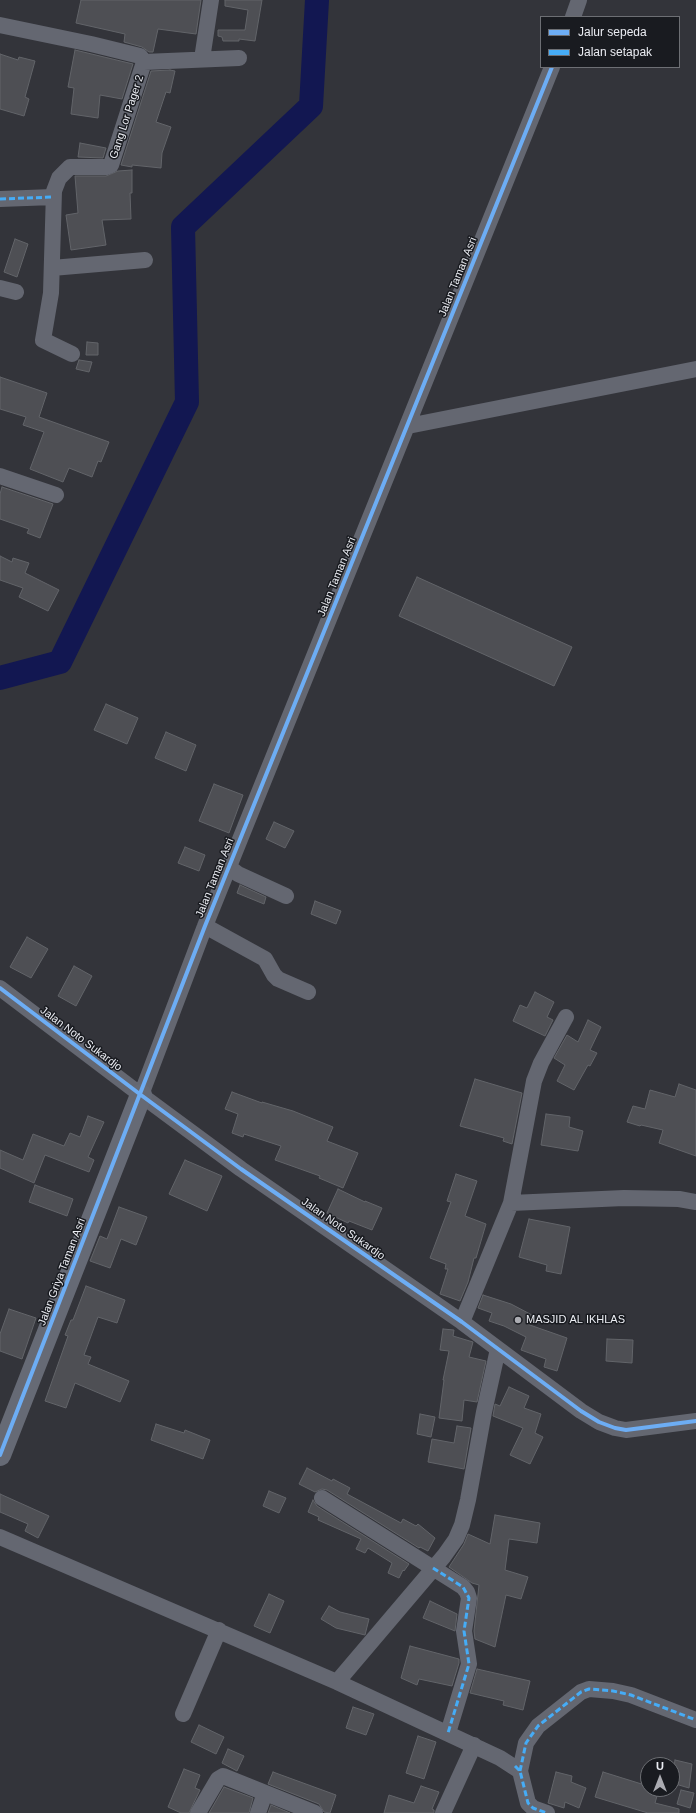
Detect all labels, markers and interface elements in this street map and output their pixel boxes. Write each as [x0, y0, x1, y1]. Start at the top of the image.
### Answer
legend [540, 16, 680, 68]
text: Jalur sepeda [578, 25, 647, 39]
text: Jalan setapak [578, 45, 652, 59]
street label: Gang Lor Pager 2 [107, 73, 147, 161]
street label: Jalan Taman Asri [436, 235, 480, 319]
street label: Jalan Taman Asri [315, 535, 359, 619]
street label: Jalan Taman Asri [193, 836, 237, 920]
street label: Jalan Noto Sukardjo [37, 1004, 125, 1074]
street label: Jalan Noto Sukardjo [299, 1195, 387, 1263]
street label: Jalan Griya Taman Asri [35, 1217, 89, 1327]
place label: MASJID AL IKHLAS [526, 1313, 625, 1327]
marker: MASJID AL IKHLAS [513, 1315, 523, 1325]
north arrow [640, 1757, 680, 1797]
text: U [656, 1760, 664, 1772]

